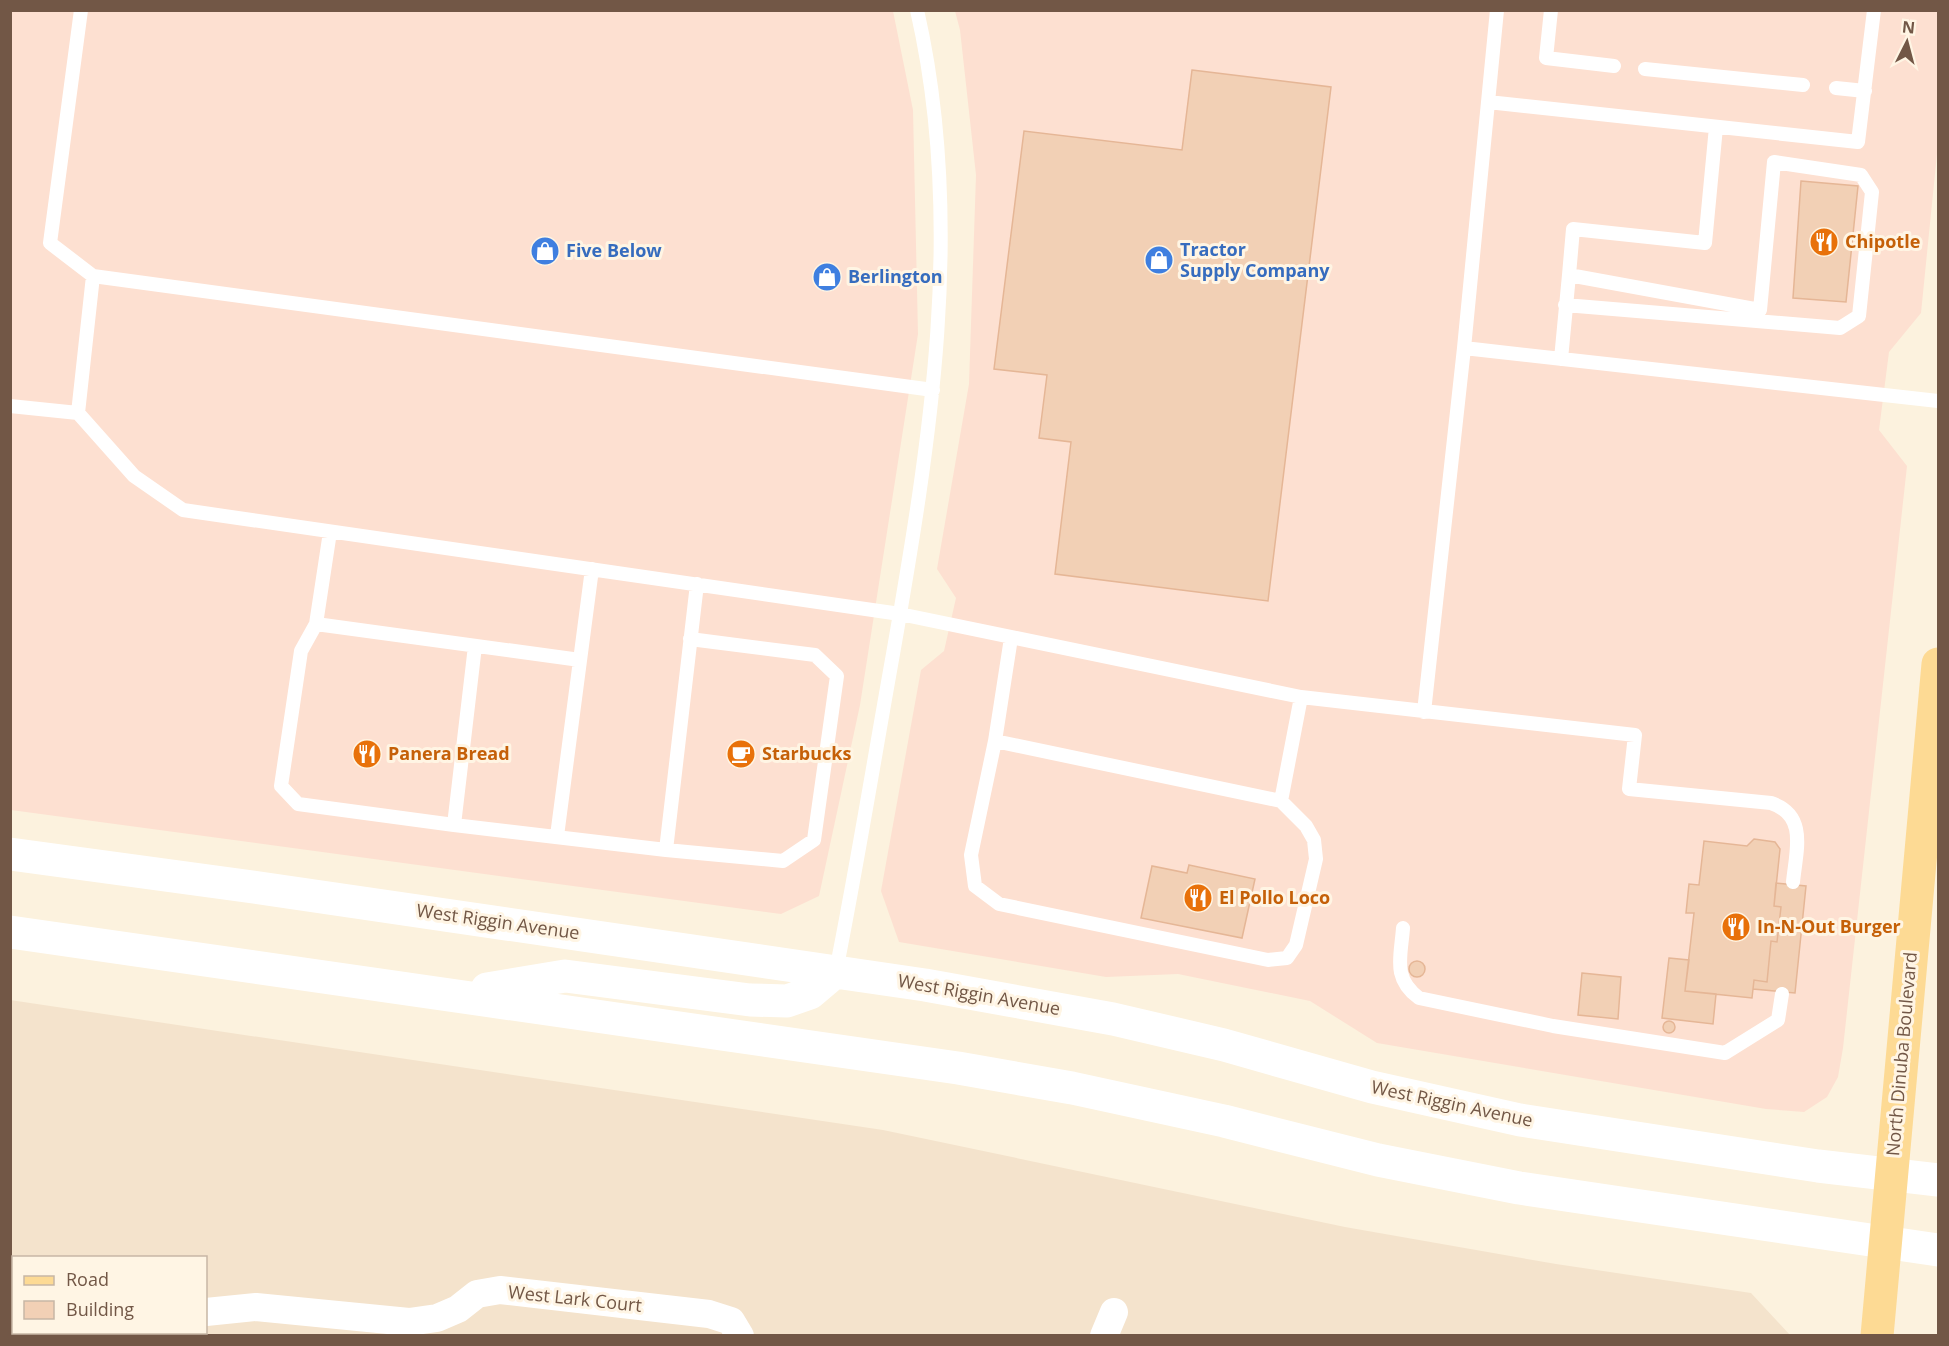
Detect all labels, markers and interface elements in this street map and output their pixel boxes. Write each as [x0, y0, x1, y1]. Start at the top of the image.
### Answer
north arrow [1877, 12, 1937, 72]
text: N [1901, 15, 1916, 39]
restaurant icon: Chipotle [1808, 226, 1840, 258]
place label: Chipotle [1845, 229, 1920, 253]
shop icon: Five Below [529, 235, 561, 267]
place label: Tractor Supply Company [1180, 237, 1330, 282]
place label: Five Below [566, 238, 662, 262]
shop icon: Tractor Supply Company [1143, 244, 1175, 276]
shop icon: Berlington [811, 261, 843, 293]
place label: Berlington [848, 264, 943, 288]
restaurant icon: Panera Bread [351, 738, 383, 770]
cafe icon: Starbucks [725, 738, 757, 770]
place label: Panera Bread [388, 741, 510, 765]
place label: Starbucks [762, 741, 851, 765]
restaurant icon: El Pollo Loco [1182, 882, 1214, 914]
place label: El Pollo Loco [1219, 885, 1330, 909]
street label: West Riggin Avenue [415, 898, 581, 944]
restaurant icon: In-N-Out Burger [1720, 911, 1752, 943]
place label: In-N-Out Burger [1757, 914, 1901, 938]
street label: North Dinuba Boulevard [1880, 951, 1922, 1157]
street label: West Riggin Avenue [896, 968, 1062, 1020]
street label: West Riggin Avenue [1369, 1074, 1535, 1132]
legend [12, 1256, 207, 1334]
text: Road [66, 1267, 109, 1291]
street label: West Lark Court [507, 1279, 643, 1317]
text: Building [66, 1297, 134, 1321]

